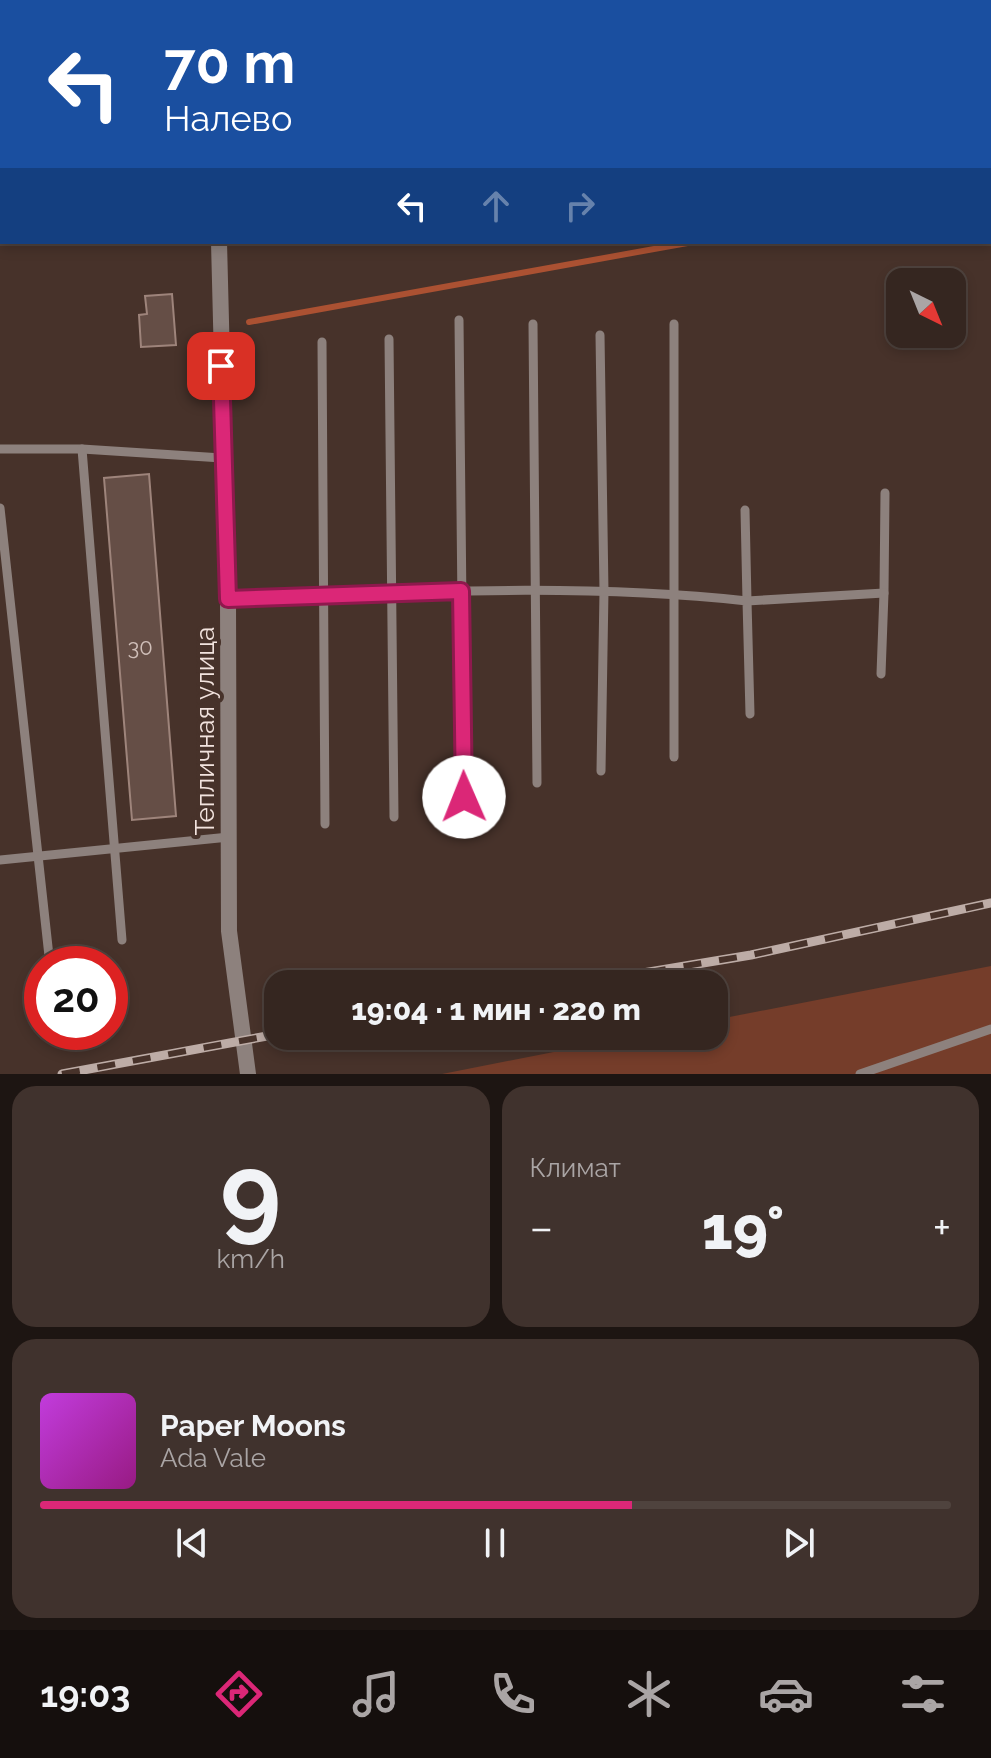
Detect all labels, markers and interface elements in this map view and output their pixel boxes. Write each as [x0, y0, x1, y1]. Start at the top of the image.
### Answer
text: 70 m [164, 30, 295, 96]
icon: left [32, 32, 136, 136]
text: Налево [164, 97, 292, 139]
icon: left [390, 184, 434, 228]
icon: ahead [474, 184, 518, 228]
icon: right [558, 184, 602, 228]
north arrow [886, 268, 966, 348]
map controls [886, 268, 966, 348]
pin [187, 332, 255, 400]
icon: arrive [199, 344, 243, 388]
street label: Тепличная улица [190, 627, 220, 835]
house number: 30 [127, 634, 153, 660]
position arrow [422, 755, 506, 839]
speed limit sign: 20 [24, 946, 128, 1050]
text: 19:04 · 1 мин · 220 m [351, 992, 641, 1027]
text: 9 [220, 1131, 281, 1253]
text: Климат [530, 1153, 621, 1183]
text: 19° [702, 1193, 784, 1263]
text: − [530, 1202, 553, 1253]
text: + [933, 1202, 951, 1253]
text: km/h [216, 1244, 285, 1274]
text: Paper Moons [160, 1408, 346, 1443]
text: Ada Vale [160, 1443, 266, 1473]
icon: previous [170, 1521, 214, 1565]
icon: pause [473, 1521, 517, 1565]
icon: next [777, 1521, 821, 1565]
icon: directions [211, 1666, 267, 1722]
icon: music [348, 1666, 404, 1722]
icon: phone [485, 1666, 541, 1722]
icon: climate [621, 1666, 677, 1722]
icon: car [758, 1666, 814, 1722]
icon: filters [895, 1666, 951, 1722]
text: 19:03 [40, 1673, 130, 1715]

